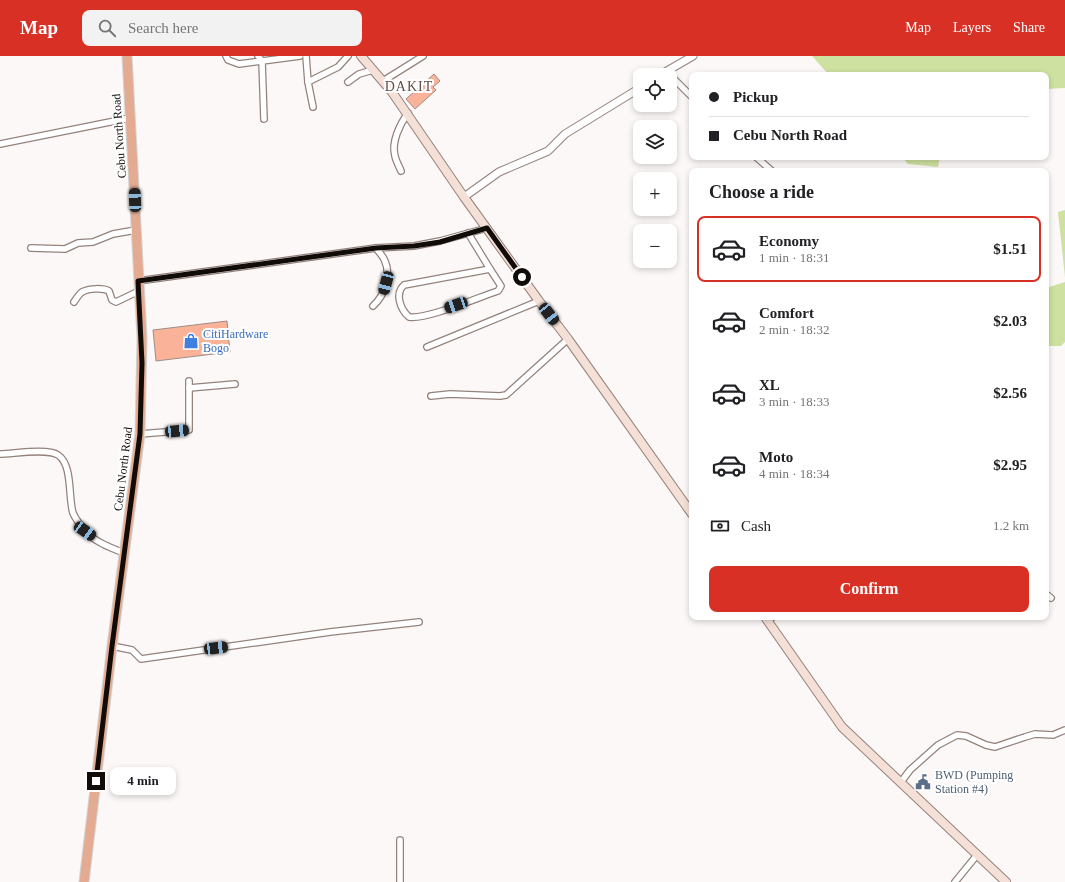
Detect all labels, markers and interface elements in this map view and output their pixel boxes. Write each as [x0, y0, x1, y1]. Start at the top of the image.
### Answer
search box [82, 10, 362, 46]
text: Map [20, 17, 58, 38]
icon: search [96, 17, 118, 39]
text: Search here [128, 20, 198, 36]
text: Map [905, 20, 931, 35]
text: Layers [953, 20, 991, 35]
text: Share [1013, 20, 1045, 35]
map controls [633, 68, 677, 268]
button: locate [633, 68, 677, 112]
district label: DAKIT [385, 79, 433, 94]
text: Pickup [733, 89, 778, 105]
street label: Cebu North Road [109, 93, 129, 179]
button: layers [633, 120, 677, 164]
text: Cebu North Road [733, 127, 847, 143]
button: + [633, 172, 677, 216]
text: Choose a ride [709, 182, 814, 202]
car [129, 188, 141, 212]
button: − [633, 224, 677, 268]
icon: car [711, 231, 747, 267]
text: Economy [759, 233, 819, 249]
text: $1.51 [993, 241, 1027, 257]
text: 1 min · 18:31 [759, 250, 829, 265]
route start [513, 268, 531, 286]
car [377, 270, 395, 296]
car [443, 295, 469, 315]
car [537, 301, 561, 327]
icon: car [711, 303, 747, 339]
text: Comfort [759, 305, 814, 321]
text: $2.03 [993, 313, 1027, 329]
text: 2 min · 18:32 [759, 322, 829, 337]
place label: CitiHardware Bogo [203, 327, 268, 355]
shop icon: CitiHardware Bogo [182, 332, 200, 350]
icon: car [711, 375, 747, 411]
text: XL [759, 377, 780, 393]
text: $2.56 [993, 385, 1027, 401]
text: 3 min · 18:33 [759, 394, 829, 409]
car [165, 424, 189, 438]
street label: Cebu North Road [111, 426, 135, 512]
icon: car [711, 447, 747, 483]
text: Moto [759, 449, 793, 465]
text: $2.95 [993, 457, 1027, 473]
text: 4 min · 18:34 [759, 466, 829, 481]
icon: cash [709, 515, 731, 537]
text: Cash [741, 518, 771, 534]
text: 1.2 km [993, 518, 1029, 533]
car [72, 519, 98, 543]
button: Confirm [709, 566, 1029, 612]
car [203, 641, 229, 655]
callout: 4 min [110, 767, 176, 795]
place label: BWD (Pumping Station #4) [935, 768, 1013, 796]
route end [87, 772, 105, 790]
text: 4 min [127, 773, 159, 788]
public building icon: BWD (Pumping Station #4) [914, 773, 932, 791]

